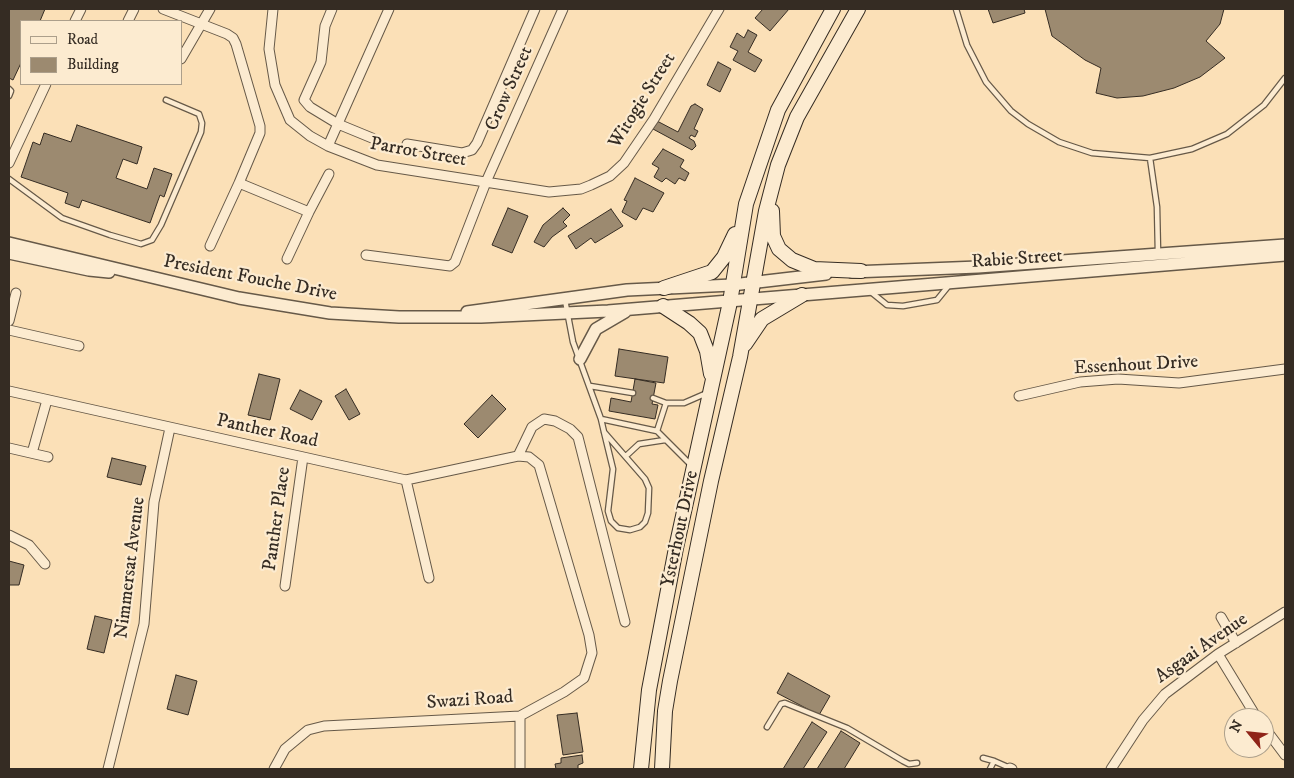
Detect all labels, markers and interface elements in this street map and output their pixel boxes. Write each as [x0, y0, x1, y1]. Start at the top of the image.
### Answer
legend [20, 20, 182, 85]
text: Road [67, 30, 98, 49]
street label: Crow Street [481, 43, 539, 135]
street label: Witogie Street [605, 49, 681, 153]
text: Building [67, 55, 119, 74]
street label: Parrot Street [368, 133, 468, 173]
street label: Rabie Street [971, 245, 1063, 275]
street label: President Fouche Drive [161, 251, 339, 307]
street label: Essenhout Drive [1073, 351, 1199, 381]
street label: Panther Road [214, 410, 320, 454]
street label: Panther Place [259, 466, 297, 572]
street label: Ysterhout Drive [657, 469, 705, 589]
street label: Nimmersat Avenue [111, 496, 151, 640]
street label: Asgaai Avenue [1151, 609, 1253, 689]
street label: Swazi Road [426, 687, 514, 715]
north arrow [1224, 708, 1274, 758]
text: N [1226, 717, 1247, 736]

